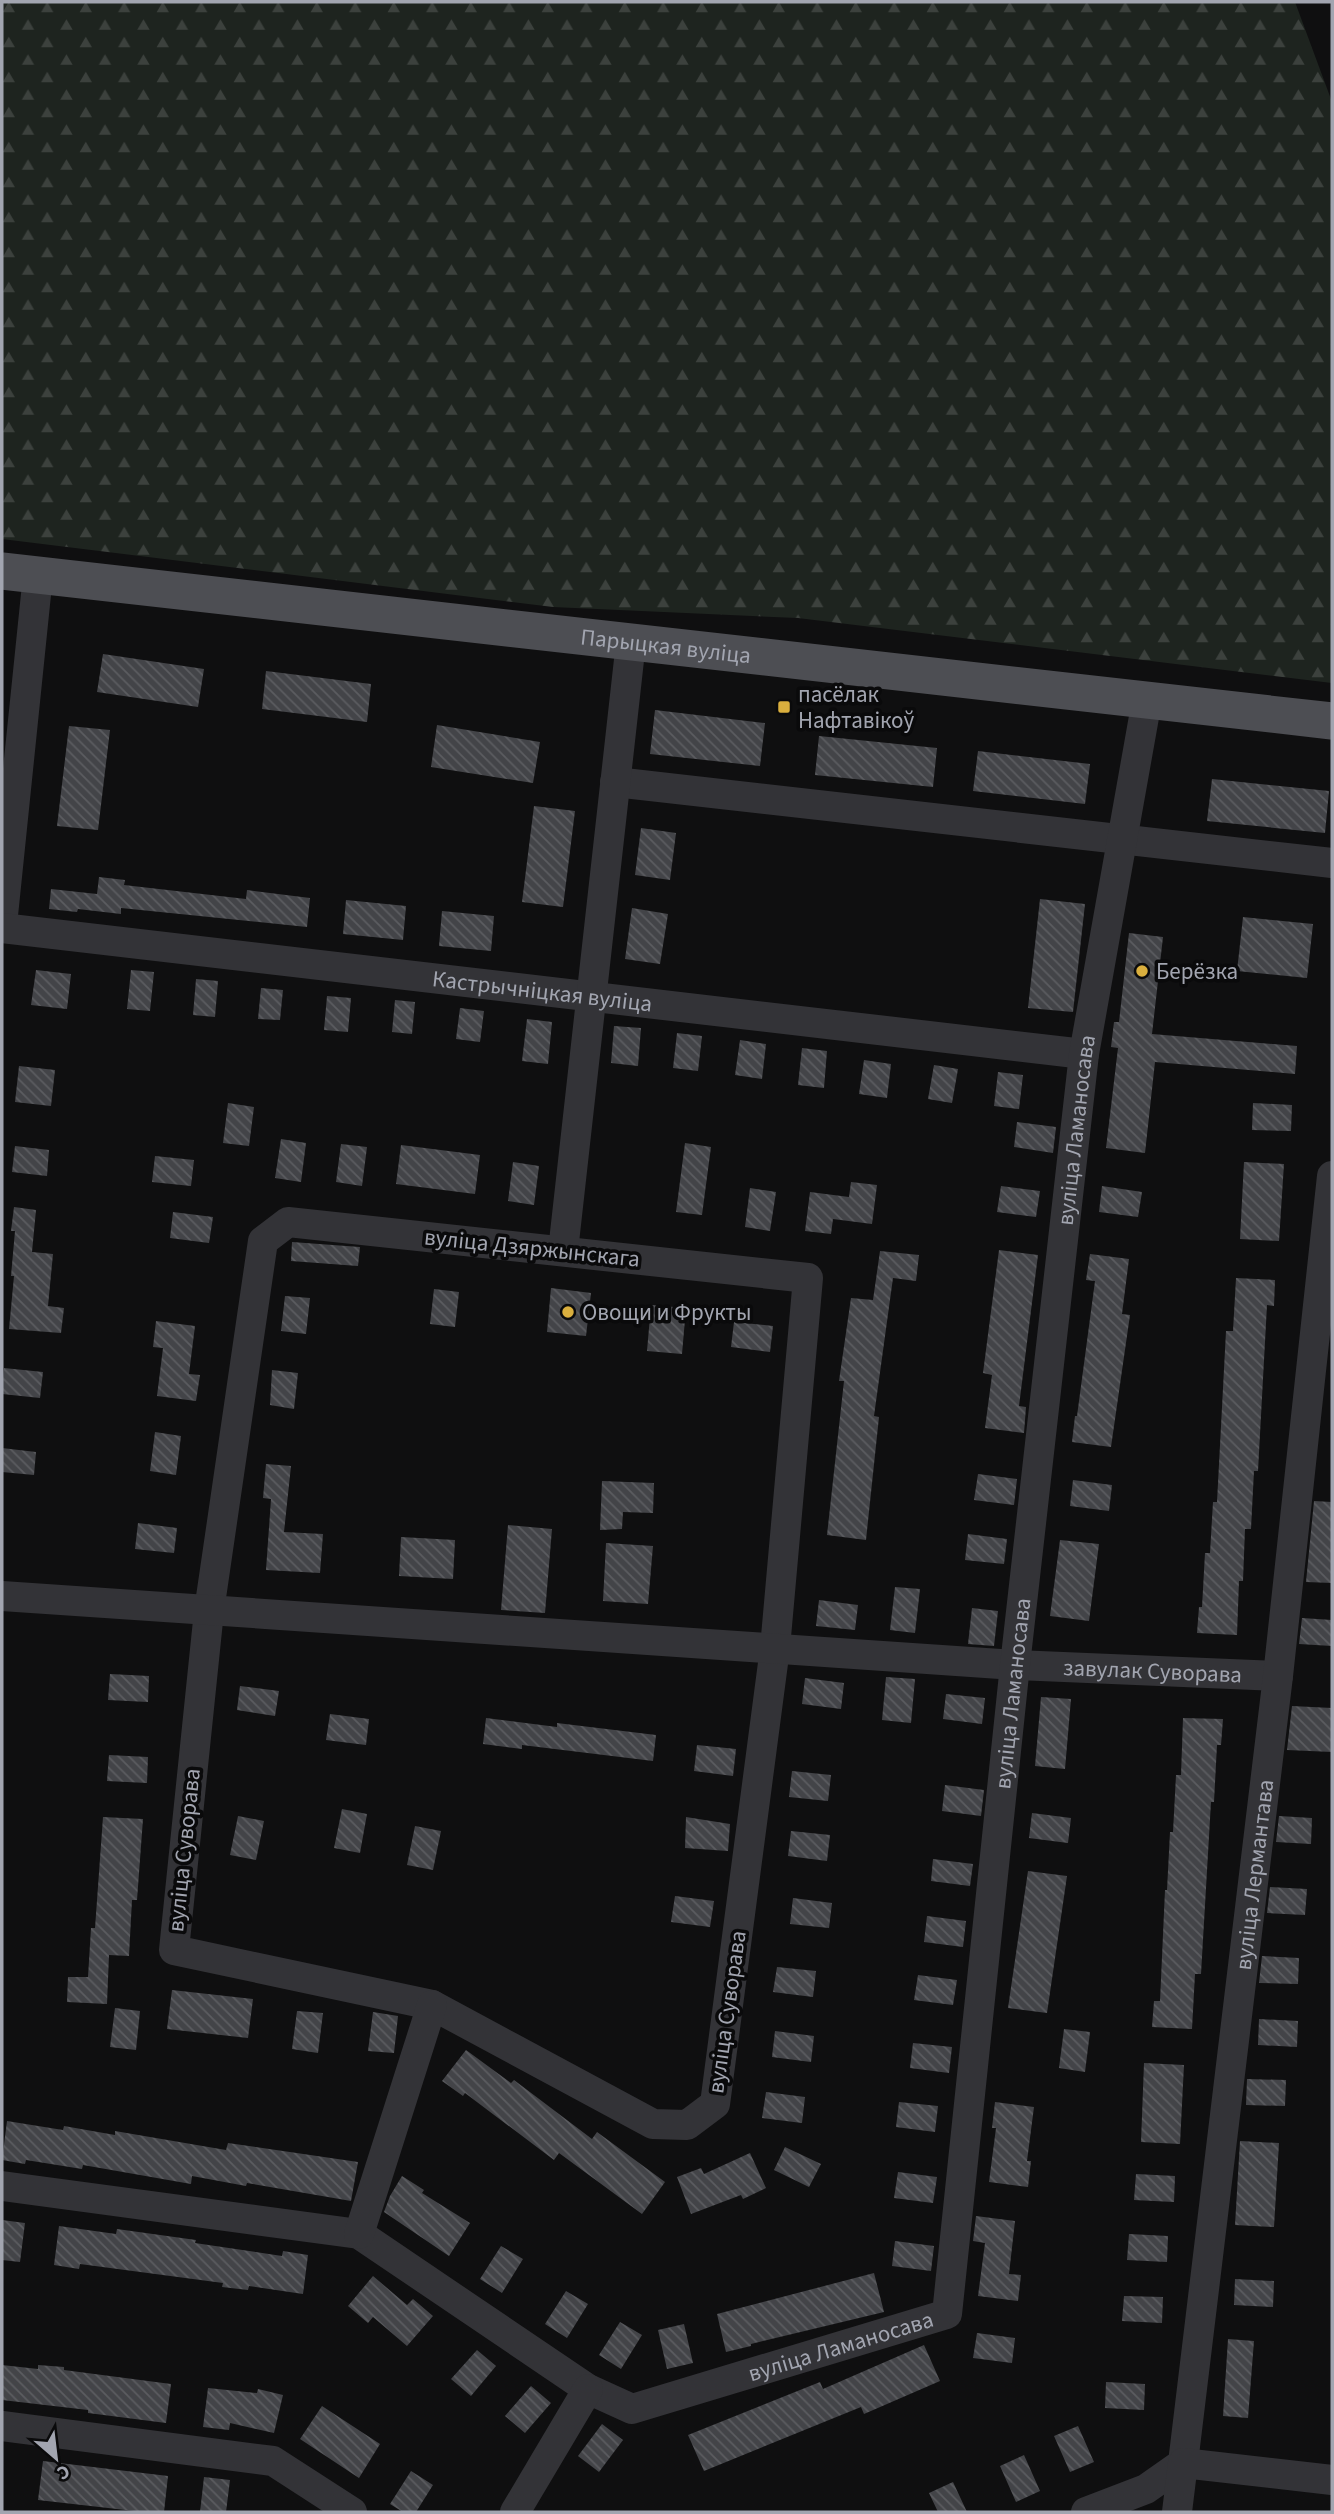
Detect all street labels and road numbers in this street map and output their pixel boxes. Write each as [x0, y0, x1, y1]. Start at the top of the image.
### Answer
street label: Парыцкая вуліца [579, 620, 753, 672]
street label: Кастрычніцкая вуліца [431, 962, 654, 1020]
street label: вуліца Ламаносава [1048, 1032, 1104, 1227]
street label: вуліца Дзяржынскага [423, 1220, 641, 1276]
street label: вуліца Ламаносава [986, 1596, 1039, 1791]
street label: завулак Суворава [1062, 1651, 1243, 1691]
street label: вуліца Суворава [159, 1767, 209, 1933]
street label: вуліца Лермантава [1226, 1777, 1282, 1972]
street label: вуліца Суворава [699, 1928, 755, 2096]
street label: вуліца Ламаносава [744, 2303, 937, 2390]

